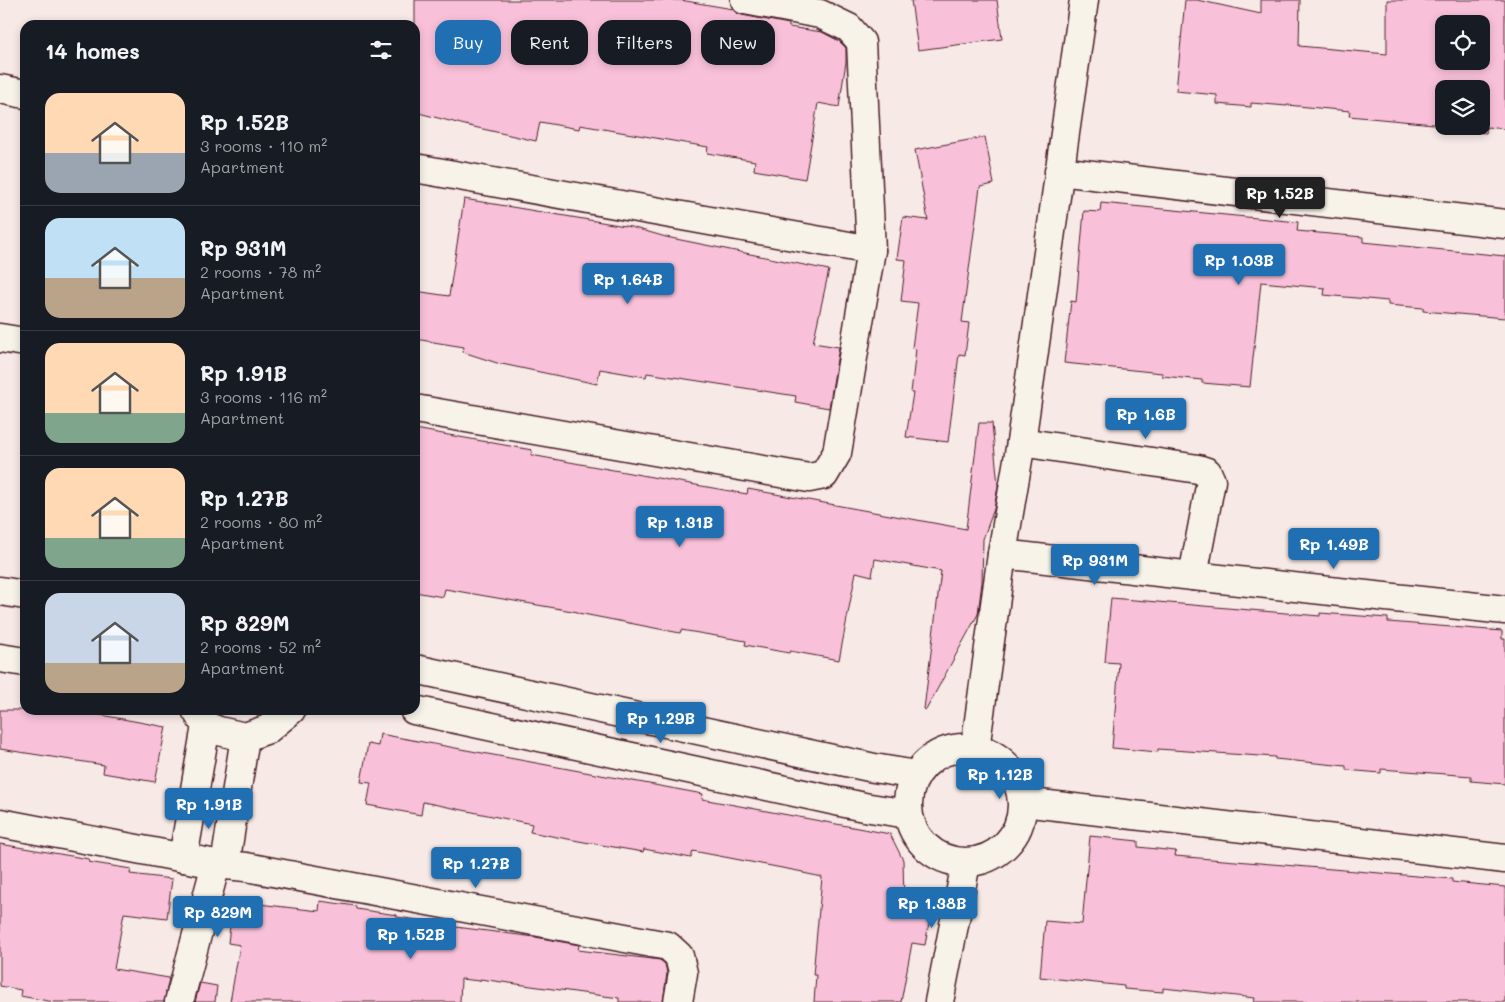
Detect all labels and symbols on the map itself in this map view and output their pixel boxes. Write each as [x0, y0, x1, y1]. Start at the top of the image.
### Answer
pin: Rp 1.52B [1228, 176, 1332, 219]
pin: Rp 1.03B [1187, 244, 1291, 286]
pin: Rp 1.64B [576, 262, 680, 305]
pin: Rp 1.6B [1100, 398, 1192, 440]
pin: Rp 1.31B [628, 506, 732, 548]
pin: Rp 1.49B [1282, 528, 1386, 570]
pin: Rp 931M [1049, 544, 1141, 586]
pin: Rp 1.29B [609, 702, 713, 744]
pin: Rp 1.12B [948, 758, 1052, 800]
pin: Rp 1.91B [157, 788, 261, 830]
pin: Rp 1.27B [424, 846, 528, 889]
pin: Rp 1.38B [880, 886, 984, 929]
pin: Rp 829M [172, 896, 264, 938]
pin: Rp 1.52B [359, 918, 463, 960]

